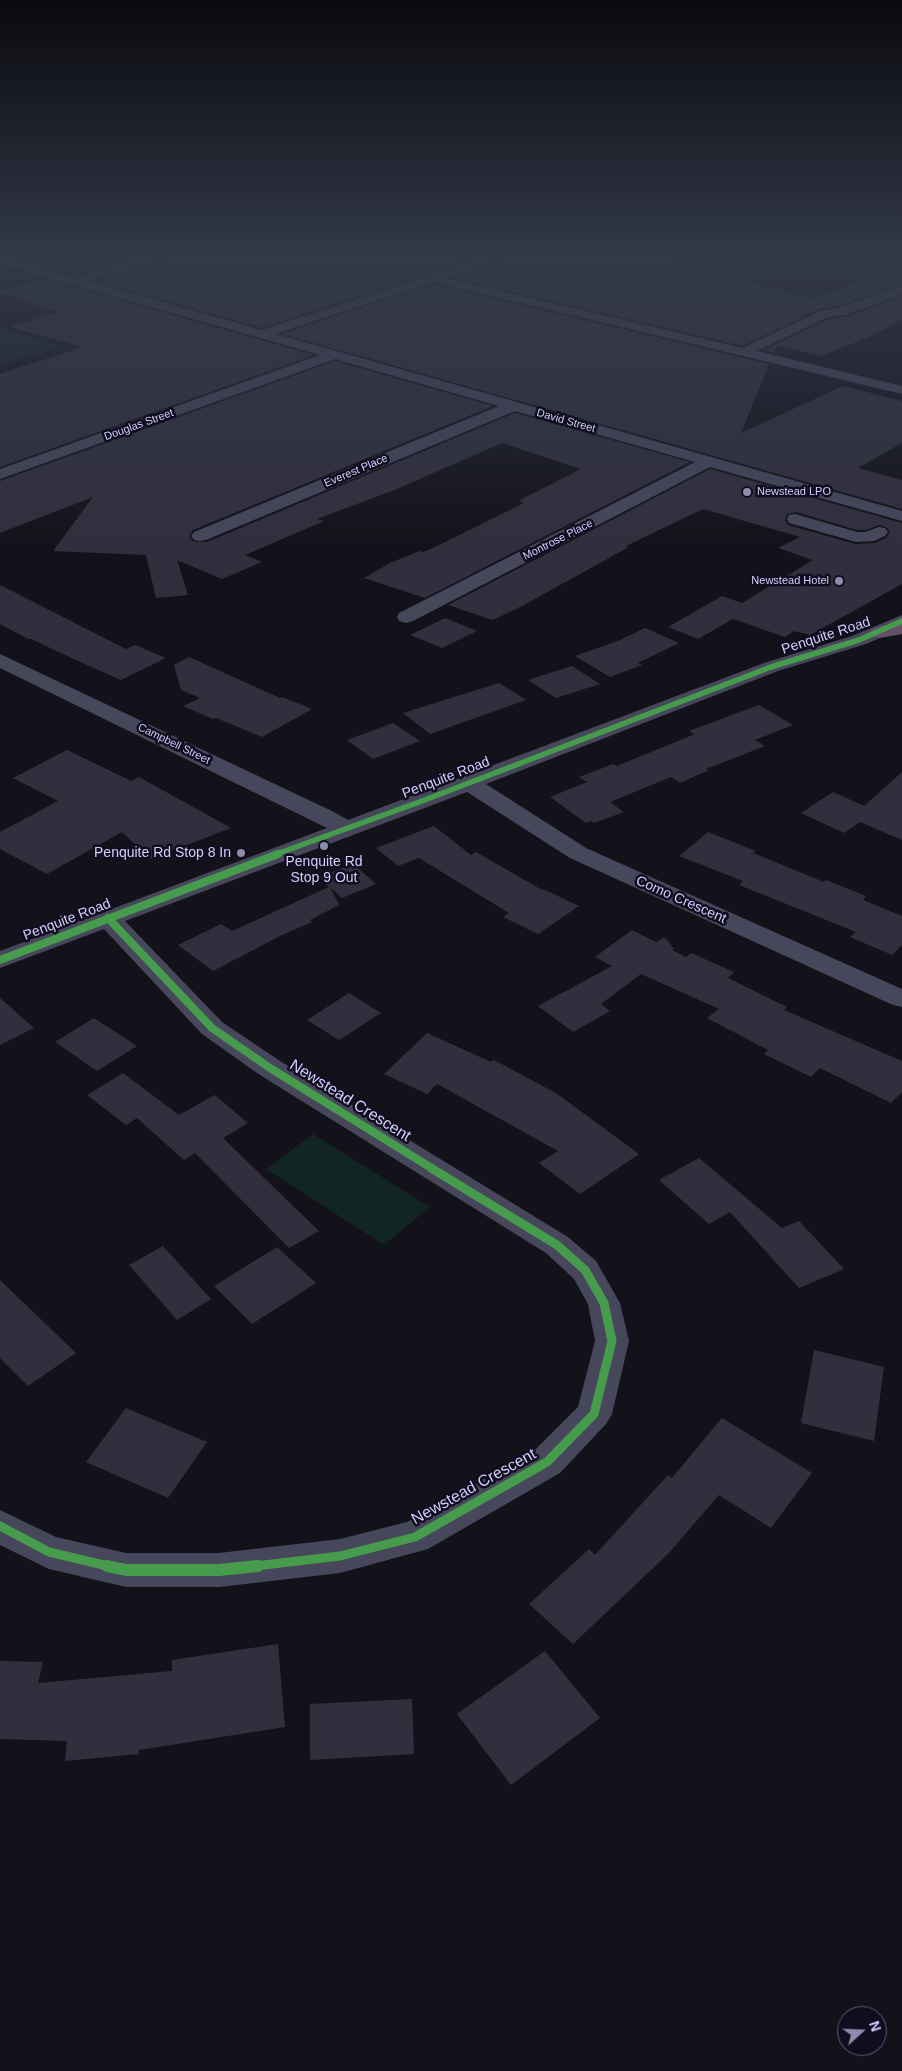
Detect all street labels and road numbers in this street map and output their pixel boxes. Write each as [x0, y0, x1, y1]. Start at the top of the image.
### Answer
street label: Douglas Street [103, 406, 175, 444]
street label: David Street [535, 406, 597, 436]
street label: Everest Place [322, 452, 390, 490]
street label: Montrose Place [521, 517, 595, 563]
street label: Penquite Road [779, 614, 873, 658]
street label: Campbell Street [136, 721, 212, 767]
street label: Penquite Road [400, 754, 492, 802]
street label: Como Crescent [633, 873, 729, 927]
street label: Penquite Road [21, 896, 113, 944]
street label: Newstead Crescent [286, 1056, 414, 1146]
street label: Newstead Crescent [408, 1445, 540, 1529]

